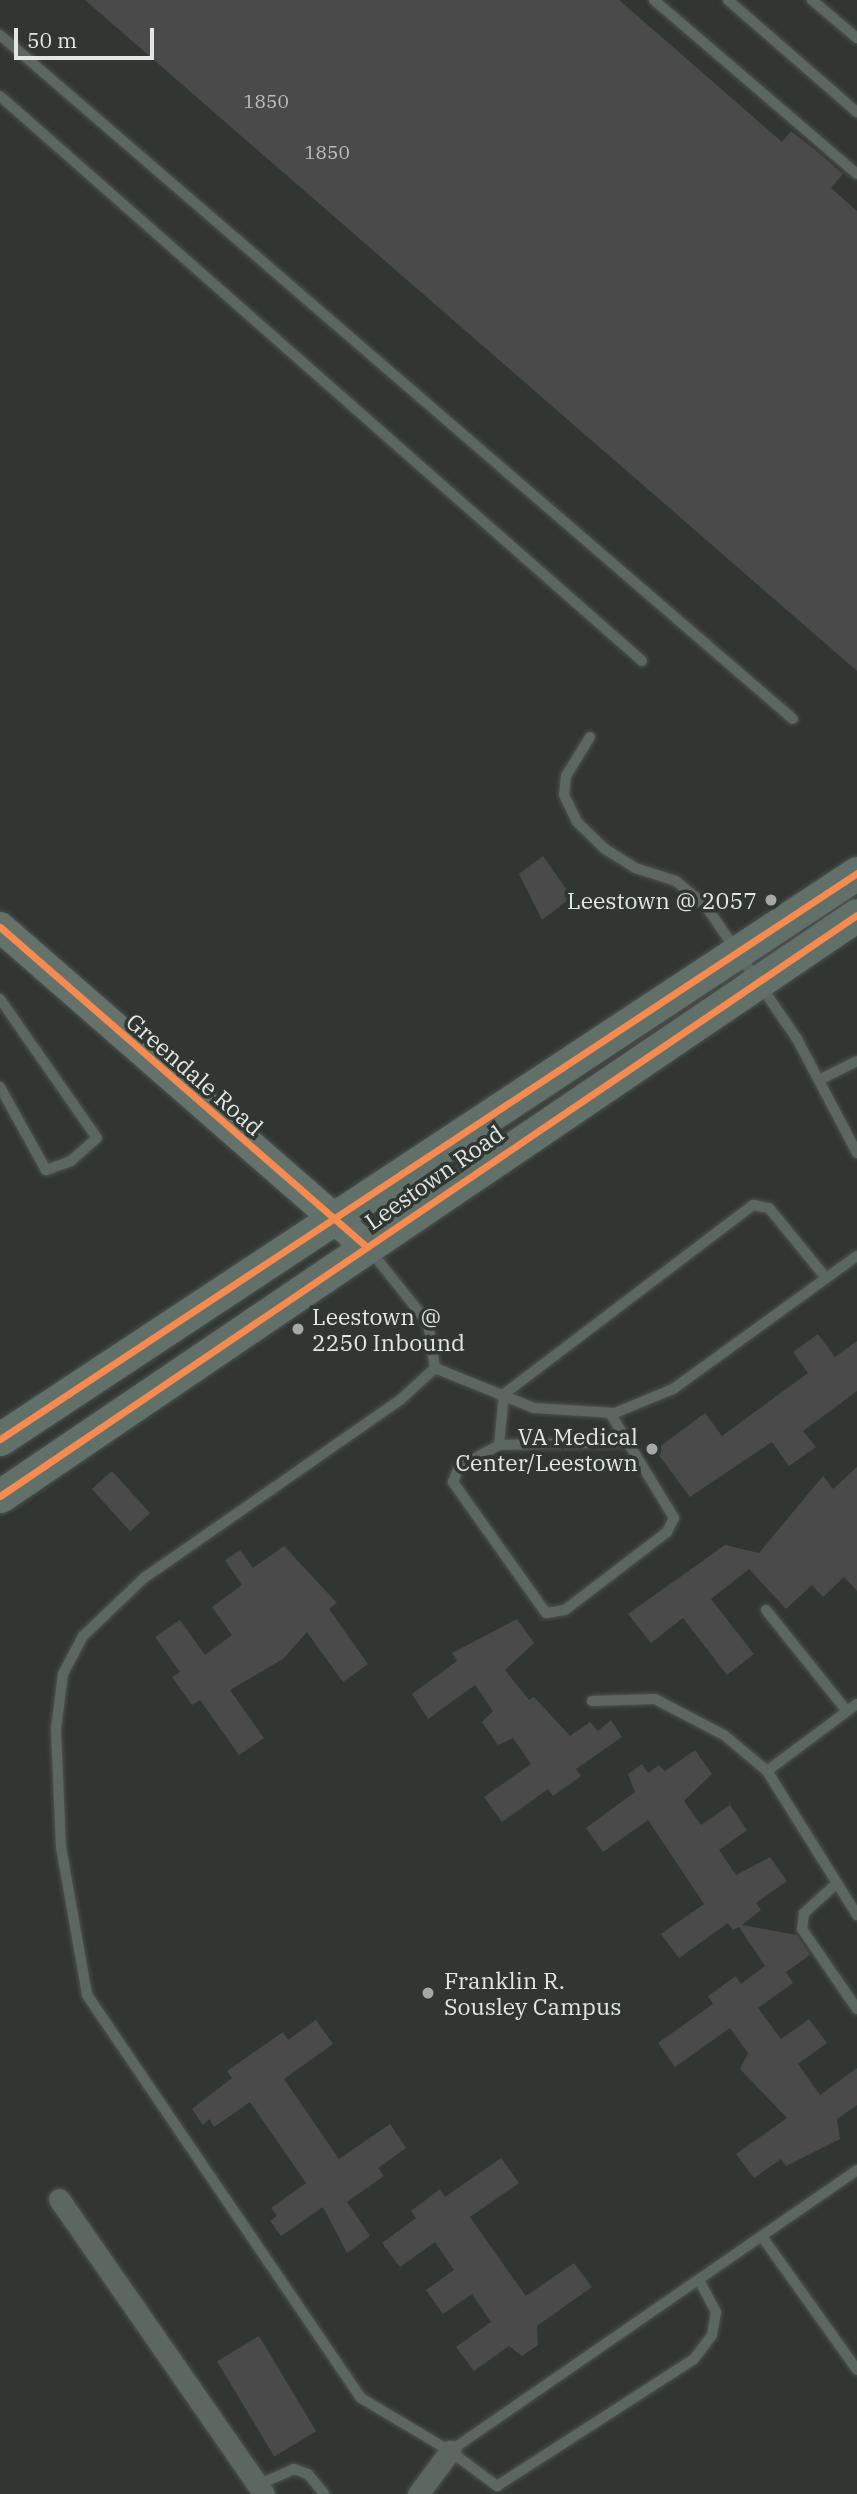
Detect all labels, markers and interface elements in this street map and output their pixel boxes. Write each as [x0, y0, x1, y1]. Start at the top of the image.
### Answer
scale bar [18, 14, 158, 58]
text: 50 m [27, 26, 77, 54]
house number: 1850 [243, 91, 289, 113]
house number: 1850 [304, 142, 350, 164]
place label: Leestown @ 2057 [567, 886, 757, 914]
marker: Leestown @ 2057 [763, 892, 779, 908]
street label: Greendale Road [121, 1007, 269, 1141]
street label: Leestown Road [359, 1119, 509, 1235]
place label: Leestown @ 2250 Inbound [312, 1302, 465, 1356]
marker: Leestown @ 2250 Inbound [290, 1321, 306, 1337]
place label: VA Medical Center/Leestown [455, 1422, 638, 1476]
marker: VA Medical Center/Leestown [644, 1441, 660, 1457]
place label: Franklin R. Sousley Campus [444, 1966, 621, 2020]
marker: Franklin R. Sousley Campus [418, 1983, 438, 2003]

